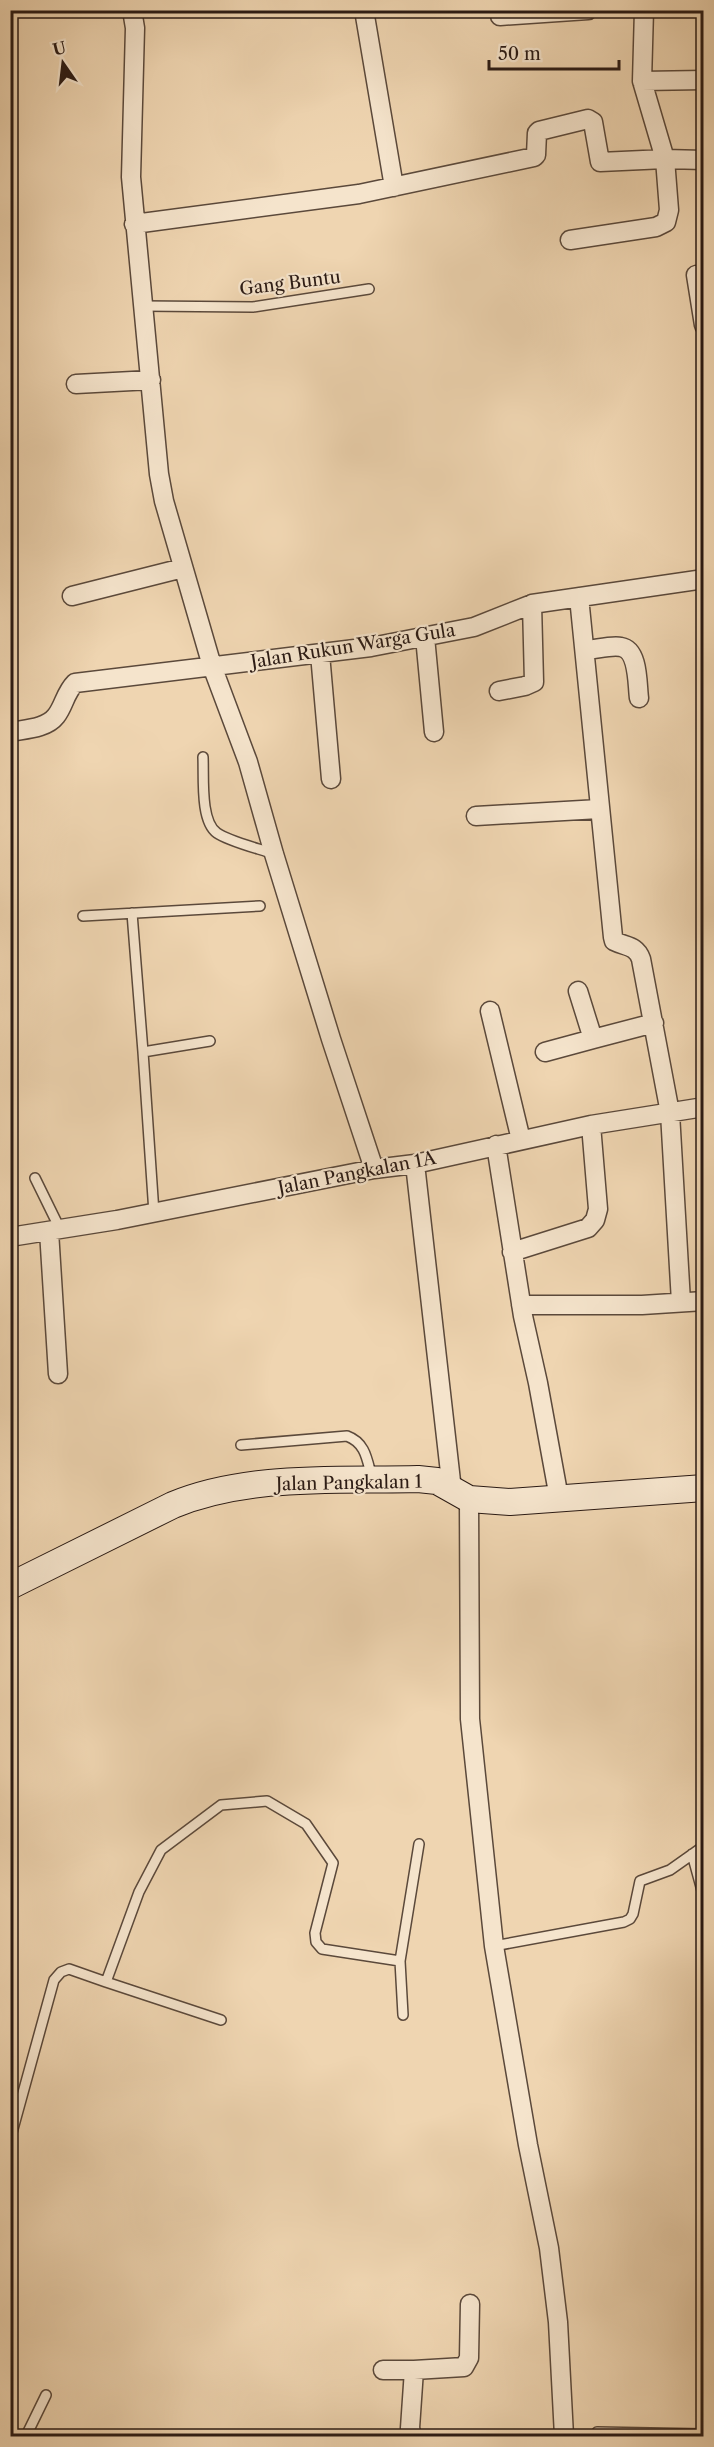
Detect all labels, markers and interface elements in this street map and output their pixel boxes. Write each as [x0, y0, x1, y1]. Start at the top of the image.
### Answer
north arrow [33, 33, 93, 93]
scale bar [489, 33, 620, 71]
text: U [51, 37, 68, 60]
text: 50 m [498, 43, 541, 65]
street label: Gang Buntu [238, 266, 342, 300]
street label: Jalan Rukun Warga Gula [246, 619, 457, 674]
street label: Jalan Pangkalan 1A [273, 1147, 439, 1200]
street label: Jalan Pangkalan 1 [273, 1471, 423, 1495]

